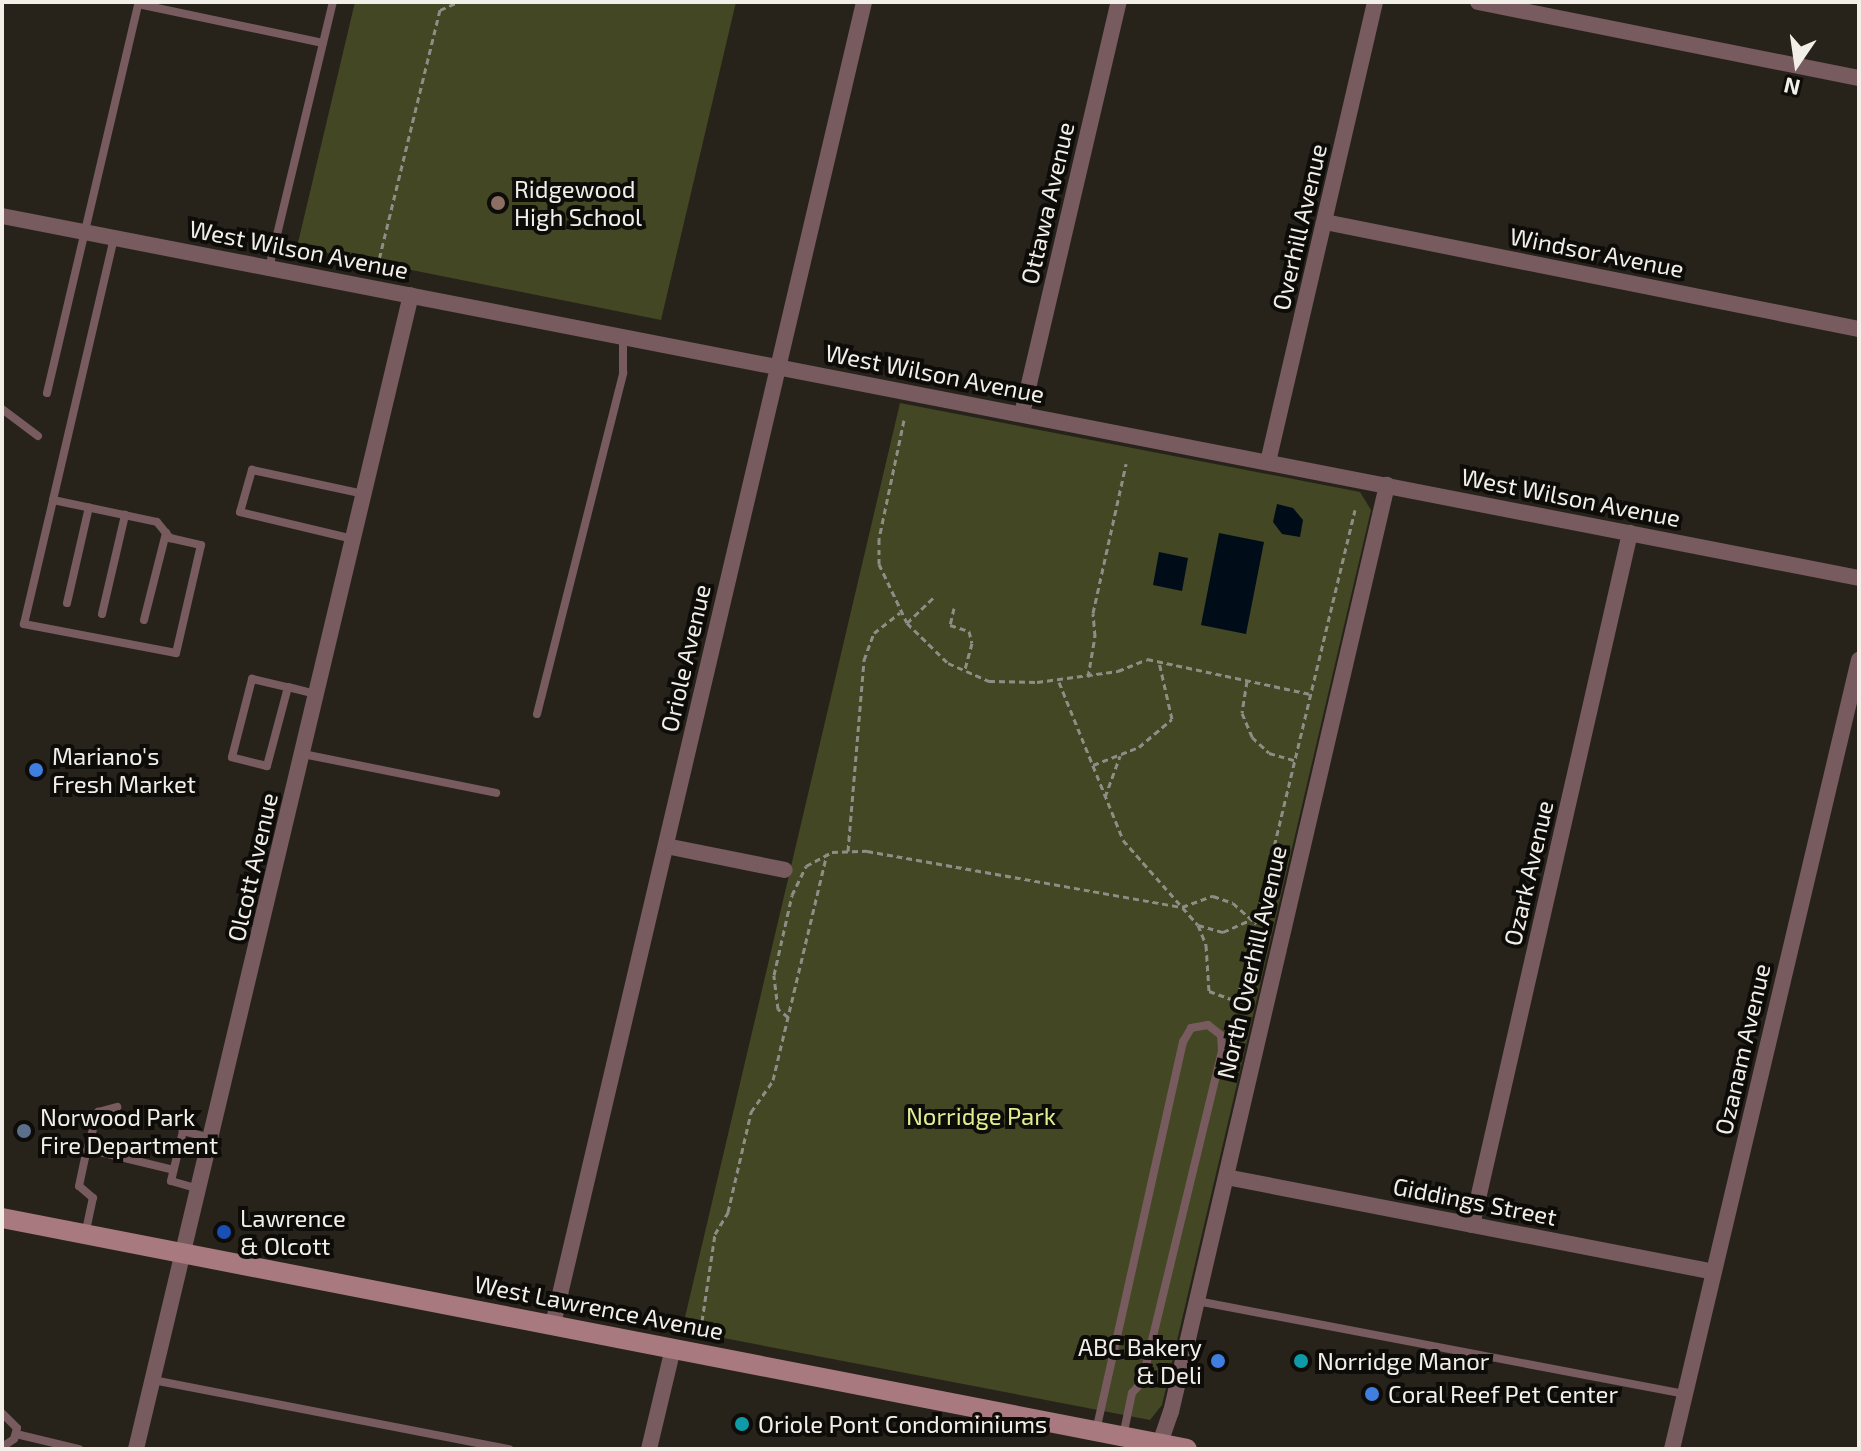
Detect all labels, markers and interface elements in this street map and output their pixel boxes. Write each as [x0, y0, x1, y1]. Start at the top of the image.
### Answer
north arrow [1757, 24, 1837, 104]
text: N [1781, 73, 1802, 102]
street label: Ottawa Avenue [1014, 119, 1080, 287]
street label: Overhill Avenue [1266, 140, 1332, 314]
place label: Ridgewood High School [514, 175, 642, 231]
marker: Ridgewood High School [489, 194, 507, 212]
street label: West Wilson Avenue [187, 214, 411, 284]
street label: Windsor Avenue [1507, 221, 1687, 283]
street label: West Wilson Avenue [823, 338, 1047, 408]
street label: West Wilson Avenue [1459, 462, 1683, 532]
street label: Oriole Avenue [654, 581, 716, 735]
place label: Mariano's Fresh Market [52, 742, 196, 798]
marker: Mariano's Fresh Market [27, 761, 45, 779]
street label: Olcott Avenue [221, 790, 283, 944]
street label: Ozark Avenue [1497, 797, 1559, 949]
street label: North Overhill Avenue [1210, 842, 1292, 1082]
street label: Ozanam Avenue [1708, 960, 1776, 1138]
park label: Norridge Park [906, 1102, 1056, 1130]
place label: Norwood Park Fire Department [40, 1103, 218, 1159]
marker: Norwood Park Fire Department [15, 1122, 33, 1140]
street label: Giddings Street [1391, 1171, 1559, 1231]
place label: Lawrence & Olcott [240, 1204, 346, 1260]
marker: Lawrence & Olcott [215, 1223, 233, 1241]
street label: West Lawrence Avenue [472, 1269, 726, 1345]
place label: ABC Bakery & Deli [1078, 1333, 1202, 1389]
place label: Norridge Manor [1317, 1347, 1489, 1375]
marker: ABC Bakery & Deli [1209, 1352, 1227, 1370]
marker: Norridge Manor [1292, 1352, 1310, 1370]
place label: Coral Reef Pet Center [1388, 1380, 1619, 1408]
marker: Coral Reef Pet Center [1363, 1385, 1381, 1403]
place label: Oriole Pont Condominiums [758, 1410, 1047, 1438]
marker: Oriole Pont Condominiums [733, 1415, 751, 1433]

